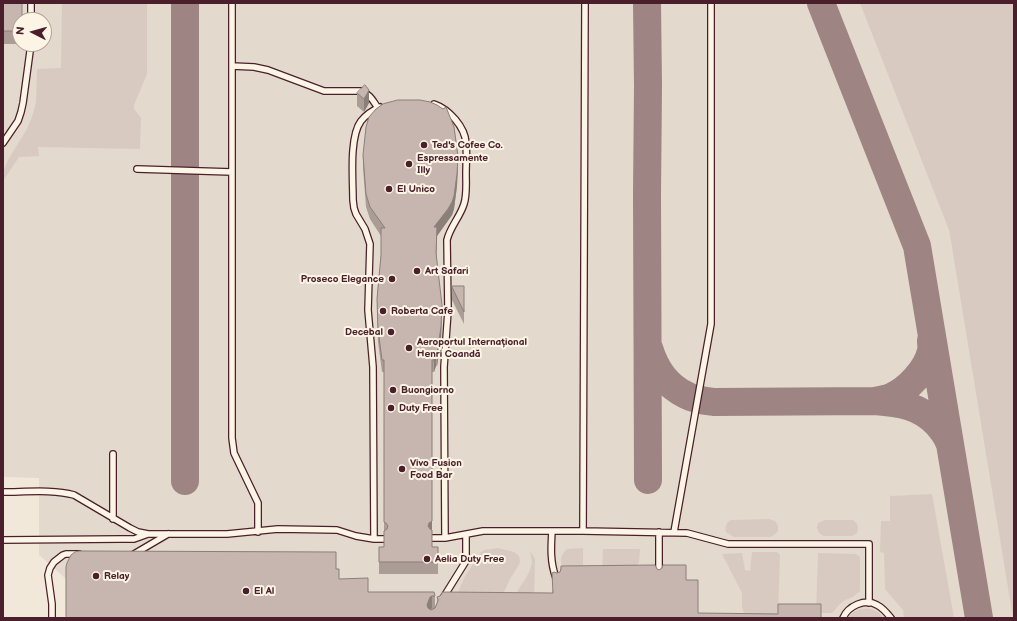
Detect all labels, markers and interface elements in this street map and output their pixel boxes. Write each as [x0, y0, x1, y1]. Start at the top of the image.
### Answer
north arrow [12, 12, 52, 52]
text: N [14, 26, 27, 36]
place label: Ted's Cofee Co. [432, 139, 503, 151]
marker: Ted's Cofee Co. [419, 140, 429, 150]
place label: Espressamente Illy [417, 152, 488, 176]
marker: Espressamente Illy [404, 159, 414, 169]
place label: El Unico [397, 183, 435, 195]
marker: El Unico [384, 184, 394, 194]
place label: Art Safari [425, 265, 469, 277]
marker: Art Safari [412, 266, 422, 276]
place label: Proseco Elegance [301, 273, 384, 285]
marker: Proseco Elegance [387, 274, 397, 284]
place label: Roberta Cafe [391, 305, 453, 317]
marker: Roberta Cafe [378, 306, 388, 316]
place label: Decebal [345, 326, 383, 338]
marker: Decebal [386, 327, 396, 337]
place label: Aeroportul Internațional Henri Coandă [417, 336, 527, 360]
marker: Aeroportul Internațional Henri Coandă [404, 343, 414, 353]
place label: Buongiorno [401, 384, 454, 396]
marker: Buongiorno [388, 385, 398, 395]
place label: Duty Free [399, 402, 443, 414]
marker: Duty Free [386, 403, 396, 413]
place label: Vivo Fusion Food Bar [410, 457, 462, 480]
marker: Vivo Fusion Food Bar [397, 464, 407, 474]
place label: Aelia Duty Free [435, 553, 504, 565]
marker: Aelia Duty Free [422, 554, 432, 564]
place label: Relay [104, 570, 129, 582]
marker: Relay [91, 571, 101, 581]
place label: El Al [254, 585, 274, 597]
marker: El Al [241, 586, 251, 596]

